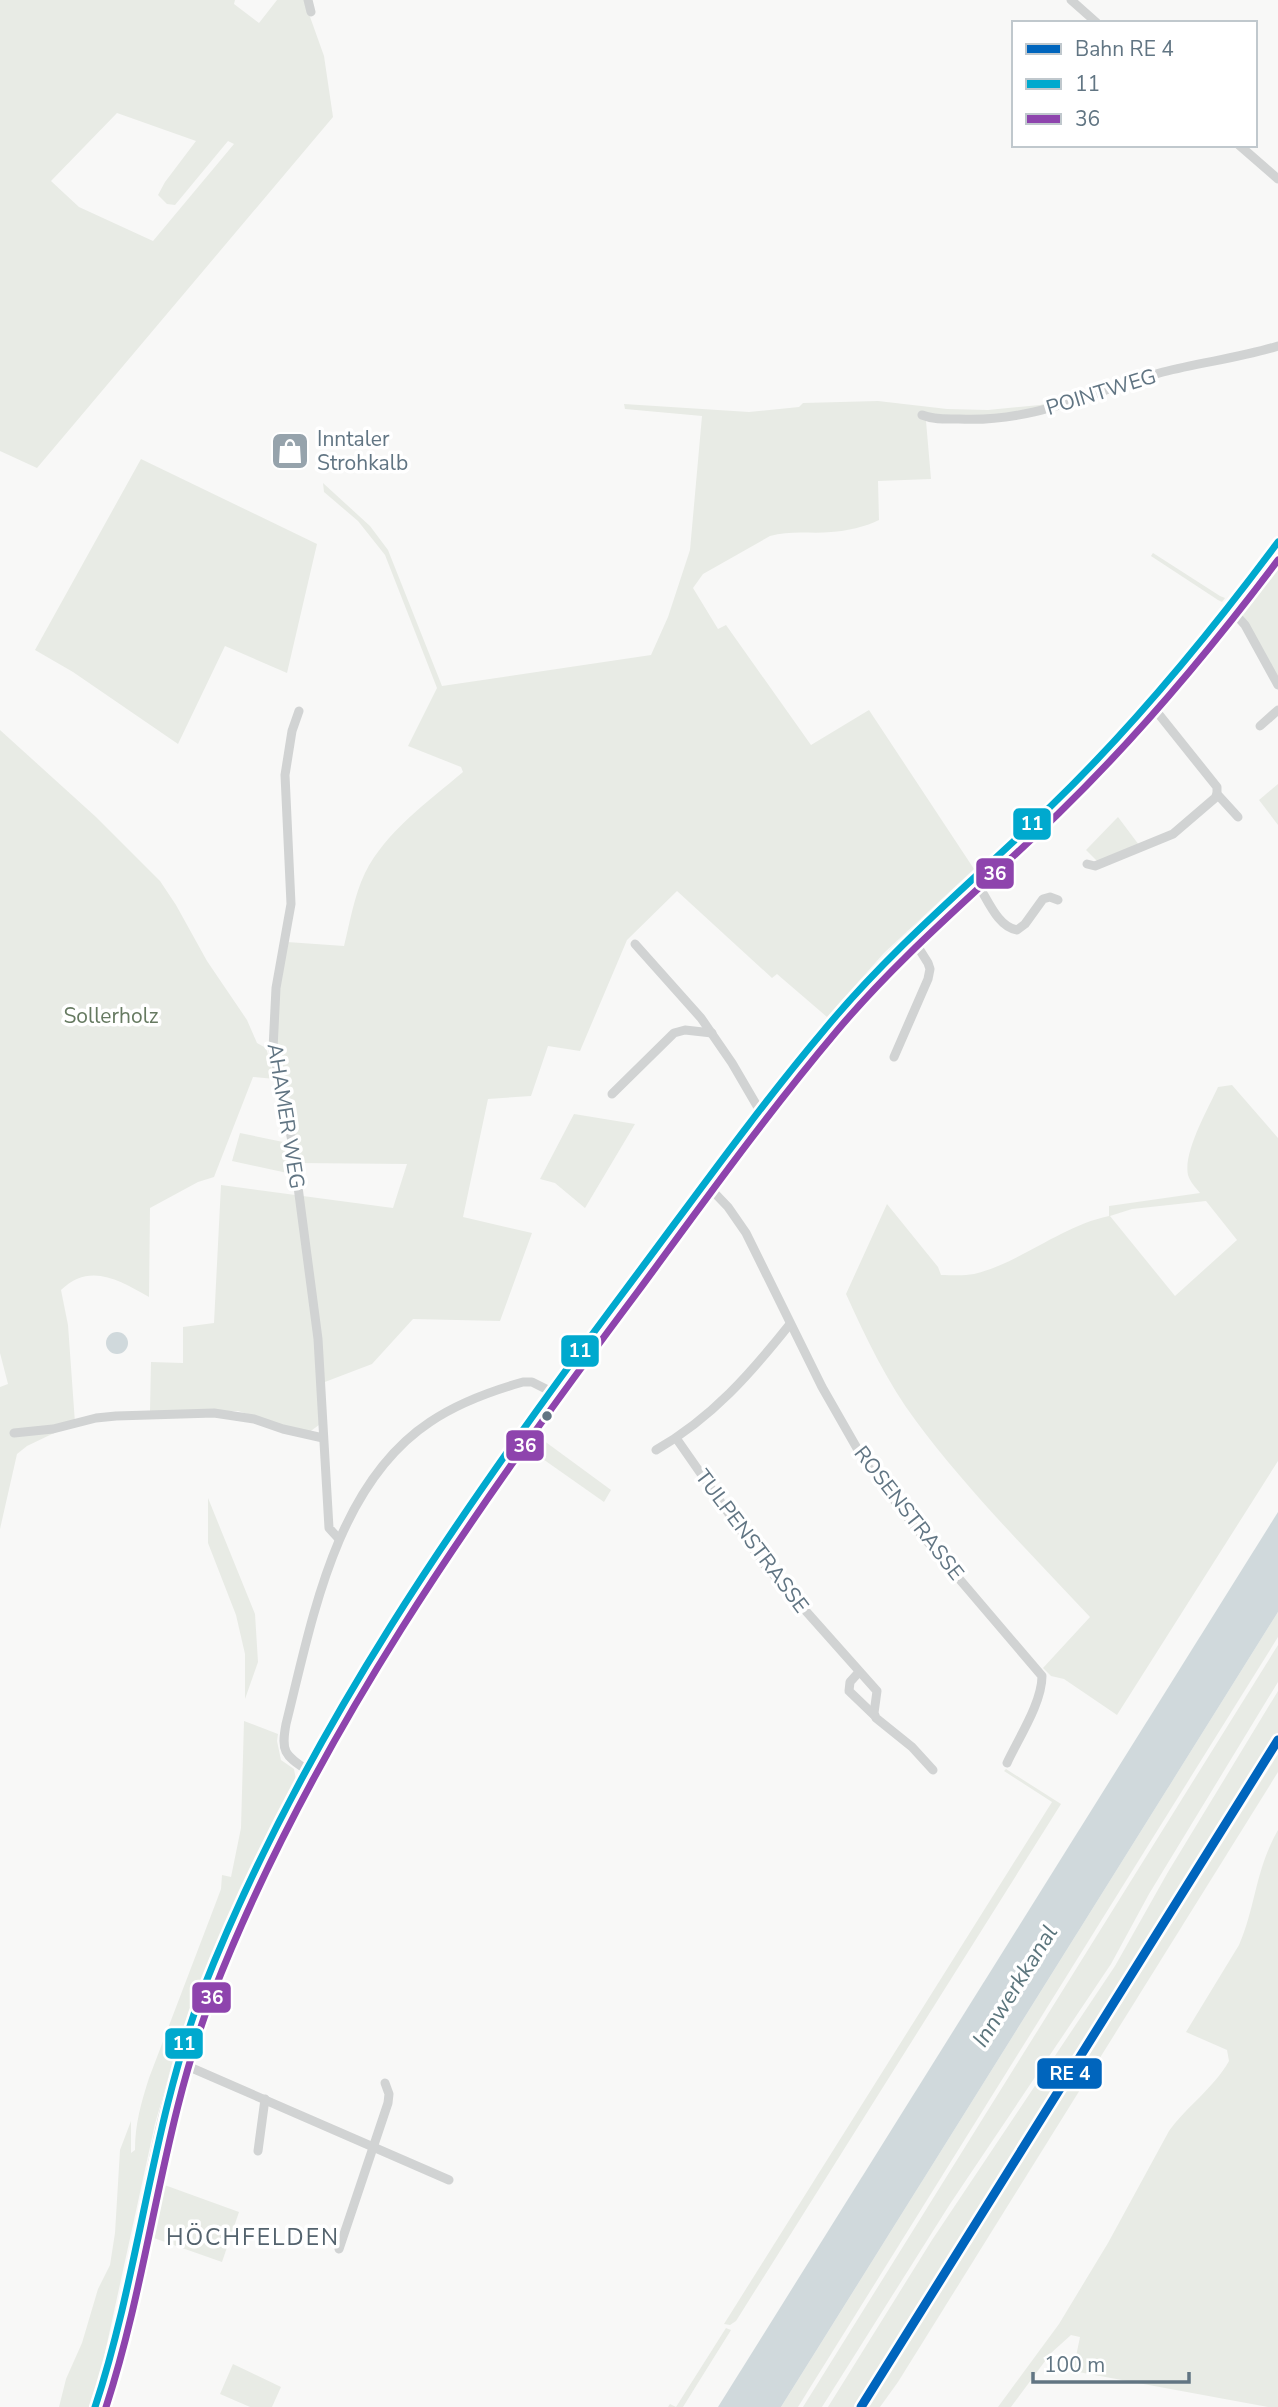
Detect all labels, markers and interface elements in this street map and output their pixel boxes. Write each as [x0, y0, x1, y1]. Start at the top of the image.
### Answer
legend [1012, 21, 1257, 147]
text: Bahn RE 4 [1075, 35, 1174, 63]
text: 11 [1075, 70, 1100, 98]
text: 36 [1075, 105, 1100, 133]
street label: POINTWEG [1043, 362, 1159, 422]
place label: Inntaler Strohkalb [317, 425, 408, 477]
shop icon: Inntaler Strohkalb [269, 430, 311, 472]
line badge: 11 [1012, 807, 1052, 841]
text: 11 [1021, 811, 1043, 837]
line badge: 36 [975, 857, 1015, 890]
text: 36 [984, 861, 1006, 887]
park label: Sollerholz [63, 1002, 159, 1030]
street label: AHAMER WEG [261, 1041, 311, 1191]
line badge: 11 [560, 1334, 600, 1368]
text: 11 [569, 1338, 591, 1364]
unlabelled marker [540, 1409, 554, 1423]
line badge: 36 [505, 1429, 545, 1462]
text: 36 [514, 1433, 536, 1459]
street label: ROSENSTRASSE [848, 1440, 970, 1586]
street label: TULPENSTRASSE [689, 1464, 815, 1618]
water label: Innwerkkanal [965, 1919, 1065, 2053]
line badge: 36 [191, 1981, 232, 2014]
text: 36 [201, 1985, 223, 2011]
line badge: 11 [164, 2027, 204, 2060]
text: 11 [173, 2031, 195, 2057]
line badge: RE 4 [1036, 2057, 1103, 2090]
text: RE 4 [1050, 2061, 1090, 2087]
district label: HÖCHFELDEN [166, 2222, 340, 2253]
scale bar [1033, 2340, 1189, 2384]
text: 100 m [1044, 2351, 1105, 2379]

